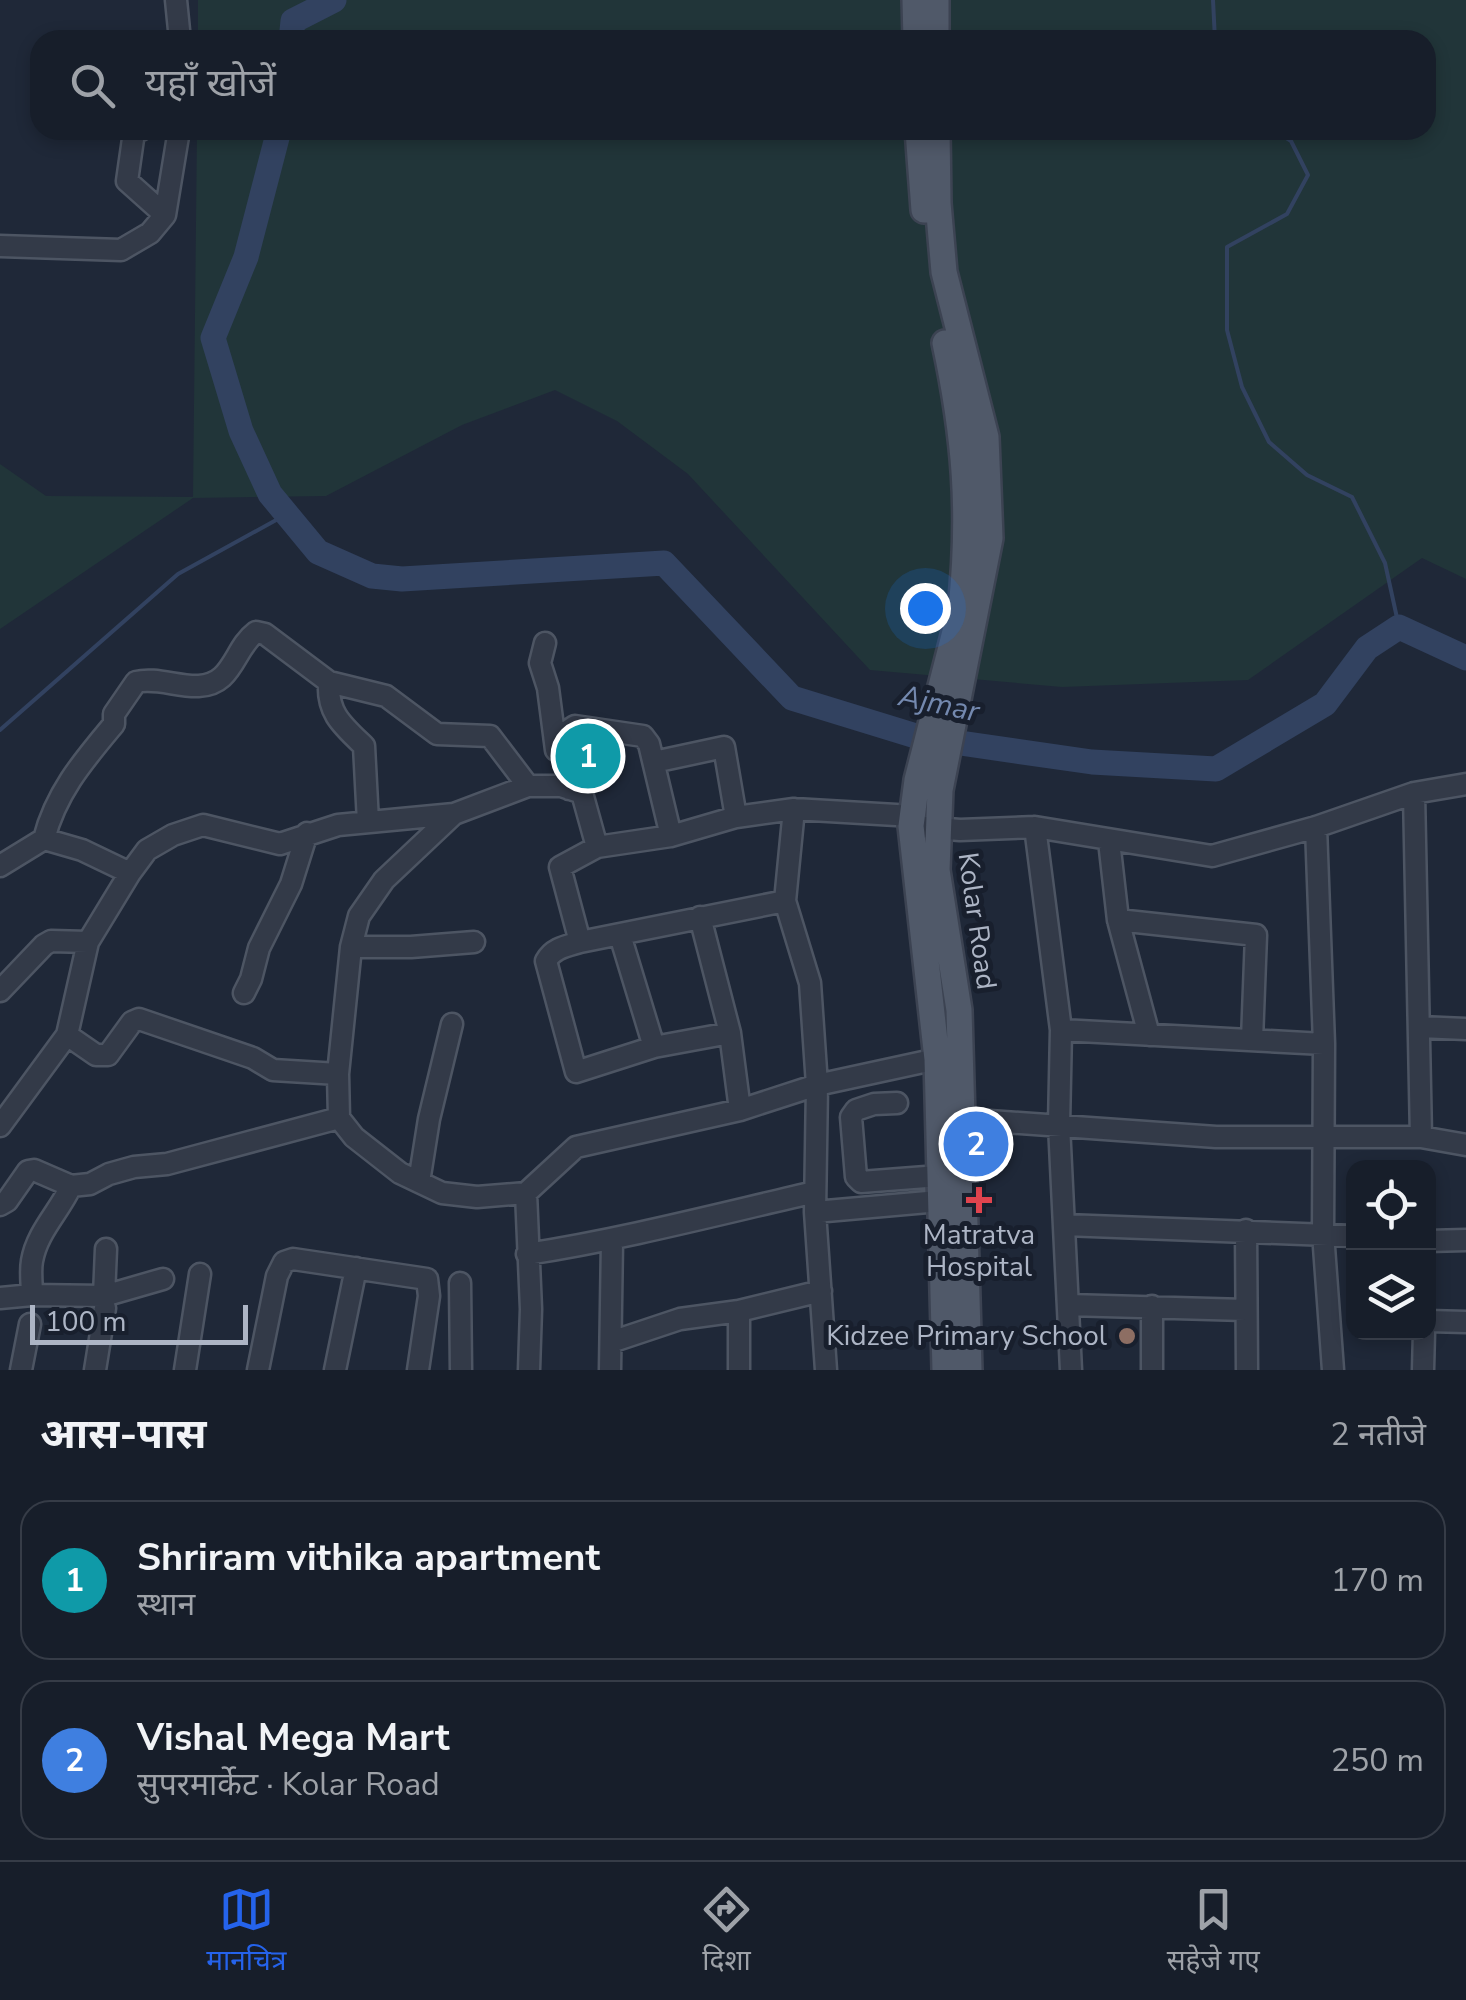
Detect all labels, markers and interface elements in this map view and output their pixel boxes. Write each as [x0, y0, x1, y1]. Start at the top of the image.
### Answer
search box [30, 30, 1436, 140]
icon: search [65, 58, 120, 113]
text: यहाँ खोजें [145, 58, 276, 109]
your location [900, 583, 951, 634]
water label: Ajmar [894, 675, 984, 733]
pin: 1 [556, 718, 620, 794]
street label: Kolar Road [949, 850, 1005, 992]
pin: 2 [944, 1106, 1008, 1182]
map controls [1346, 1160, 1436, 1340]
button: locate [1346, 1160, 1436, 1250]
marker: Matratva Hospital [966, 1187, 992, 1213]
place label: Matratva Hospital [923, 1216, 1035, 1286]
button: layers [1346, 1250, 1436, 1340]
scale bar [30, 1300, 248, 1344]
text: 100 m [45, 1303, 127, 1341]
place label: Kidzee Primary School [826, 1317, 1108, 1355]
marker: Kidzee Primary School [1116, 1325, 1138, 1347]
text: आस-पास [40, 1406, 207, 1463]
text: 2 नतीजे [1331, 1413, 1426, 1456]
text: Shriram vithika apartment [137, 1532, 600, 1583]
text: 1 [65, 1559, 84, 1602]
text: 170 m [1331, 1559, 1424, 1602]
text: स्थान [137, 1583, 195, 1626]
text: Vishal Mega Mart [137, 1712, 450, 1763]
text: 2 [65, 1739, 84, 1782]
text: 250 m [1331, 1739, 1424, 1782]
text: सुपरमार्केट · Kolar Road [137, 1763, 440, 1806]
tab: मानचित्र [206, 1882, 286, 1981]
tab: दिशा [699, 1882, 754, 1981]
tab: सहेजे गए [1167, 1882, 1260, 1981]

